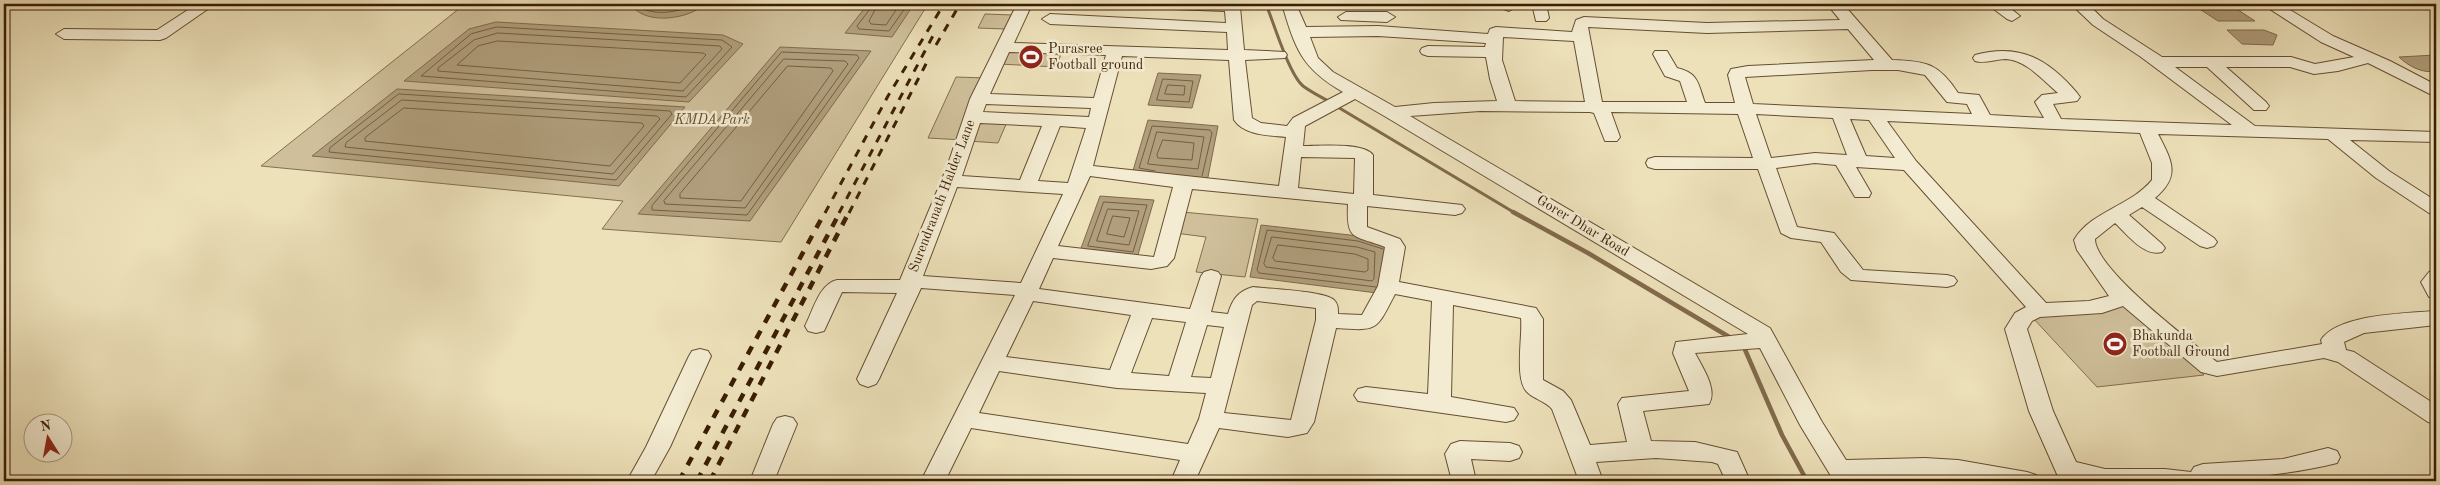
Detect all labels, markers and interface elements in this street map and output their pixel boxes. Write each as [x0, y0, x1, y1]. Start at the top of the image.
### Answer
place label: Purasree Football ground [1048, 42, 1143, 72]
sports icon: Purasree Football ground [1018, 44, 1044, 70]
park label: KMDA Park [673, 113, 750, 127]
street label: Surendranath Halder Lane [906, 118, 978, 274]
street label: Gorer Dhar Road [1534, 193, 1632, 259]
place label: Bhakunda Football Ground [2132, 329, 2230, 359]
sports icon: Bhakunda Football Ground [2102, 331, 2128, 357]
north arrow [22, 412, 72, 462]
text: N [39, 418, 53, 434]

